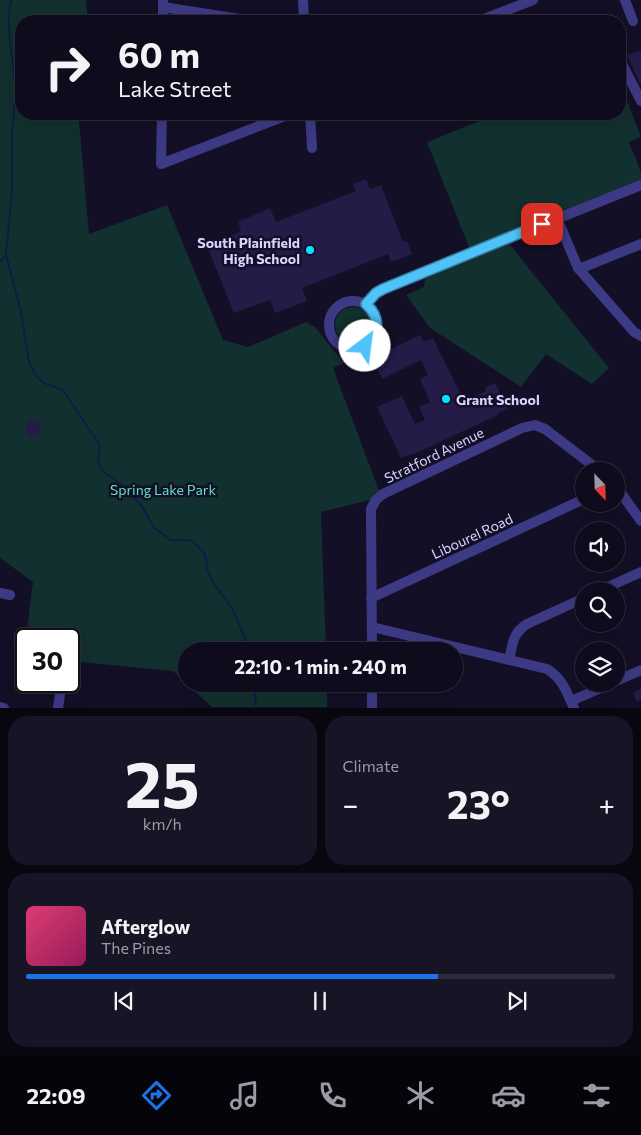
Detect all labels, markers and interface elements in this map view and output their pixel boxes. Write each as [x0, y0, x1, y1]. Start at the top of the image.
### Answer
text: 60 m [118, 32, 200, 75]
icon: right [35, 35, 100, 100]
text: Lake Street [118, 75, 232, 102]
pin [521, 203, 563, 245]
icon: arrive [528, 210, 556, 238]
place label: South Plainfield High School [197, 234, 300, 267]
marker: South Plainfield High School [304, 244, 316, 256]
position arrow [338, 319, 390, 371]
place label: Grant School [456, 391, 540, 408]
marker: Grant School [440, 393, 452, 405]
street label: Stratford Avenue [381, 424, 487, 486]
north arrow [575, 462, 625, 512]
map controls [575, 462, 625, 692]
park label: Spring Lake Park [110, 481, 216, 498]
street label: Libourel Road [429, 510, 515, 562]
button: sound [575, 522, 625, 572]
button: search [575, 582, 625, 632]
speed limit sign: 30 [15, 628, 80, 693]
button: layers [575, 642, 625, 692]
text: 22:10 · 1 min · 240 m [234, 655, 407, 678]
text: 25 [125, 742, 200, 821]
text: Climate [343, 756, 399, 775]
text: 23° [447, 780, 510, 827]
text: − [343, 787, 358, 821]
text: + [599, 787, 615, 821]
text: km/h [143, 814, 182, 833]
text: Afterglow [101, 915, 190, 938]
text: The Pines [101, 938, 171, 957]
icon: previous [110, 987, 138, 1015]
icon: pause [306, 987, 334, 1015]
icon: next [503, 987, 531, 1015]
icon: directions [139, 1078, 174, 1113]
icon: music [227, 1078, 262, 1113]
icon: phone [315, 1078, 350, 1113]
icon: climate [403, 1078, 438, 1113]
icon: car [491, 1078, 526, 1113]
icon: filters [579, 1078, 614, 1113]
text: 22:09 [27, 1082, 86, 1109]

